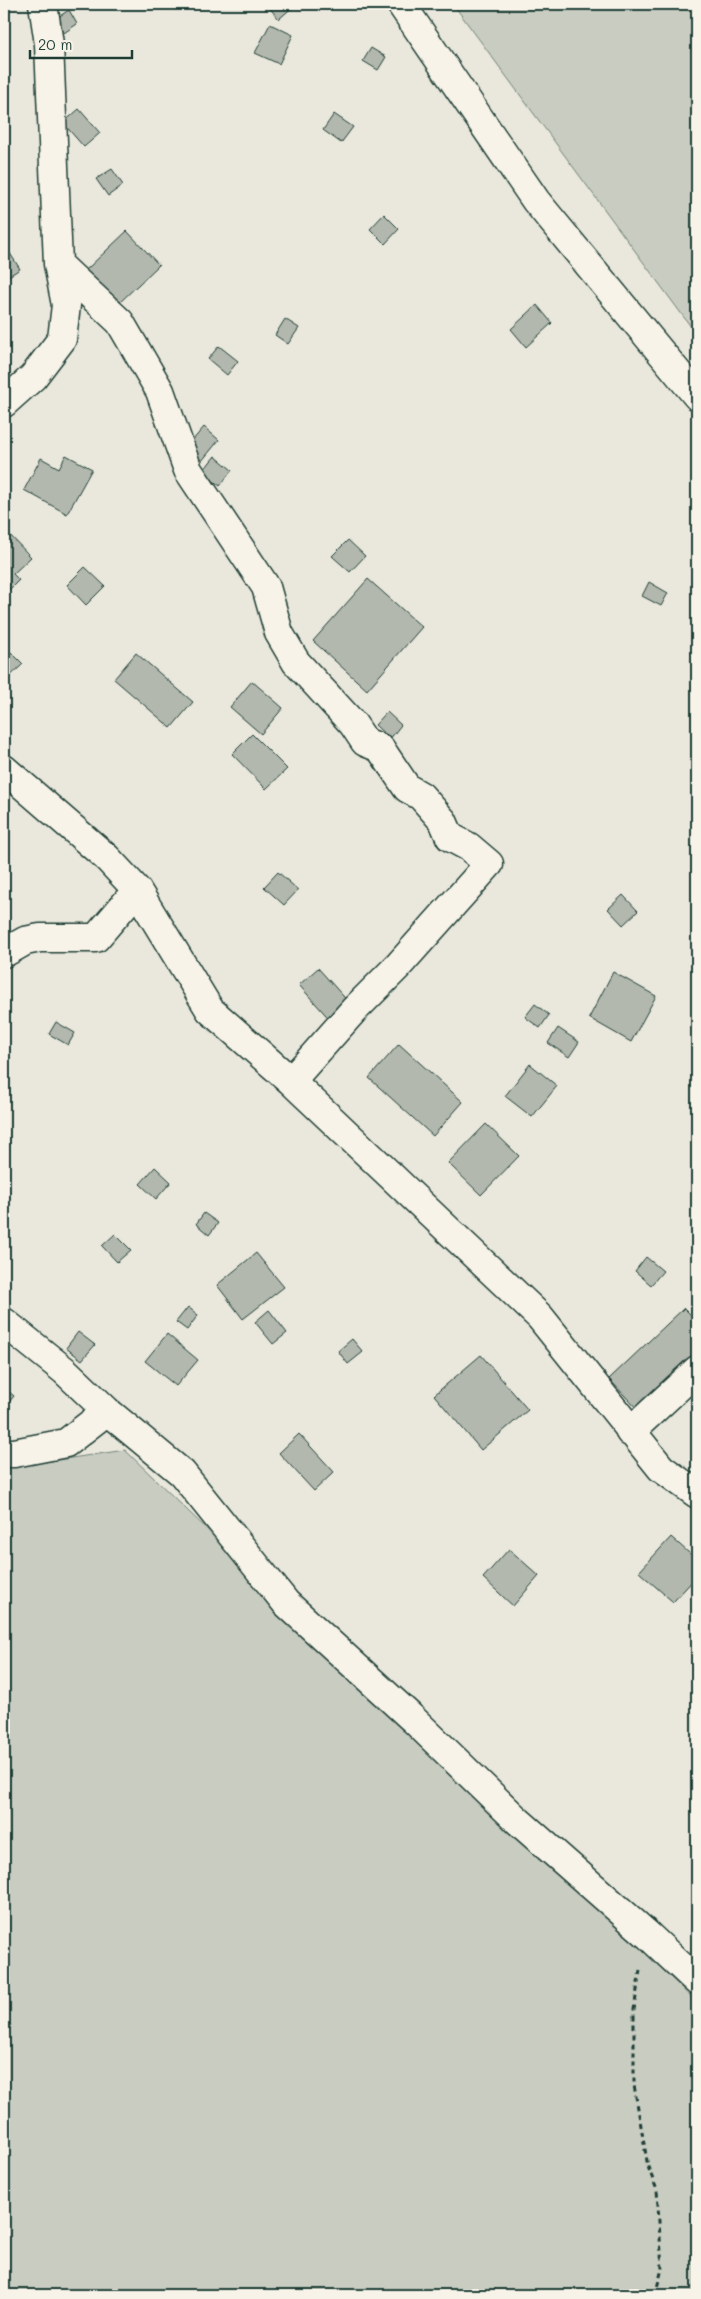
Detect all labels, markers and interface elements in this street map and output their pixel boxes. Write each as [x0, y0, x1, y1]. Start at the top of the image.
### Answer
scale bar [30, 28, 132, 60]
text: 20 m [38, 34, 72, 54]

